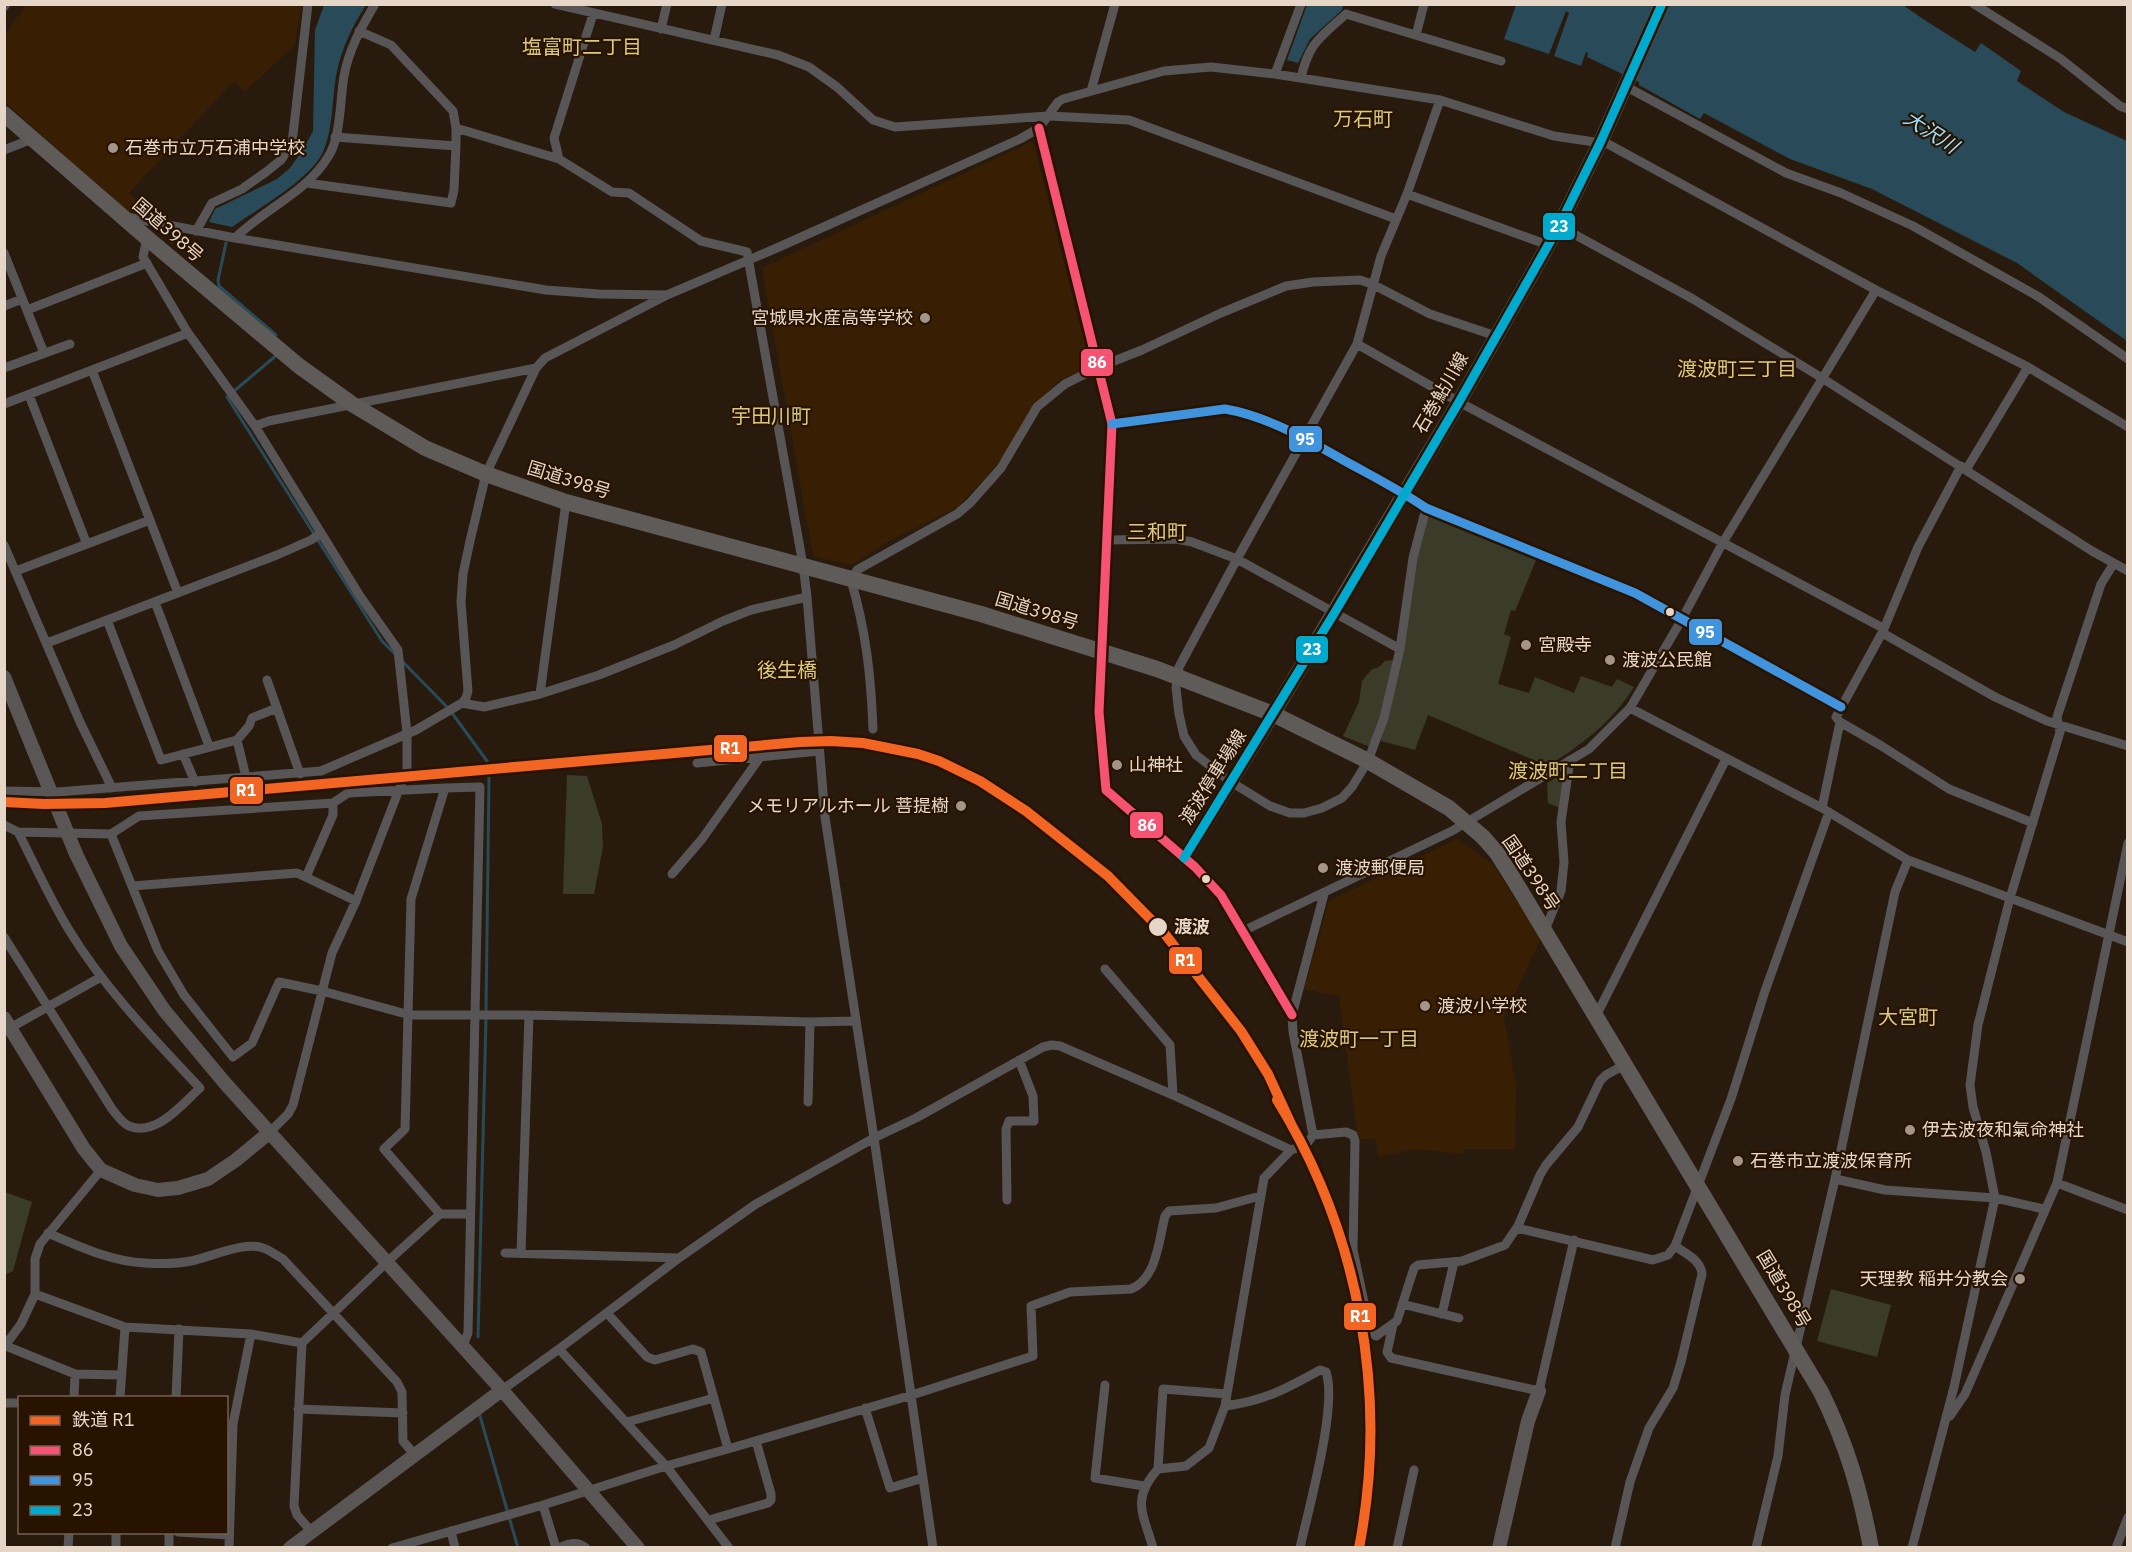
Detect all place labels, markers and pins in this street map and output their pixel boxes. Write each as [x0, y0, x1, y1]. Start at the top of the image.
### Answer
place label: 石巻市立万石浦中学校 [125, 136, 305, 159]
marker: 石巻市立万石浦中学校 [106, 141, 120, 155]
place label: 宮城県水産高等学校 [751, 306, 913, 329]
marker: 宮城県水産高等学校 [918, 311, 932, 325]
unlabelled marker [1664, 606, 1676, 618]
place label: 宮殿寺 [1538, 633, 1592, 656]
marker: 宮殿寺 [1519, 638, 1533, 652]
place label: 渡波公民館 [1622, 648, 1712, 671]
marker: 渡波公民館 [1603, 653, 1617, 667]
place label: 山神社 [1129, 753, 1183, 776]
marker: 山神社 [1110, 758, 1124, 772]
place label: メモリアルホール 菩提樹 [747, 794, 949, 817]
marker: メモリアルホール 菩提樹 [954, 799, 968, 813]
place label: 渡波郵便局 [1335, 856, 1425, 879]
marker: 渡波郵便局 [1316, 861, 1330, 875]
unlabelled marker [1200, 873, 1212, 885]
place label: 渡波 [1174, 915, 1210, 938]
marker: 渡波 [1147, 916, 1169, 938]
place label: 渡波小学校 [1437, 994, 1527, 1017]
marker: 渡波小学校 [1418, 999, 1432, 1013]
place label: 伊去波夜和氣命神社 [1922, 1118, 2084, 1141]
marker: 伊去波夜和氣命神社 [1903, 1123, 1917, 1137]
place label: 石巻市立渡波保育所 [1750, 1149, 1912, 1172]
marker: 石巻市立渡波保育所 [1731, 1154, 1745, 1168]
place label: 天理教 稲井分教会 [1860, 1267, 2008, 1290]
marker: 天理教 稲井分教会 [2013, 1272, 2027, 1286]

